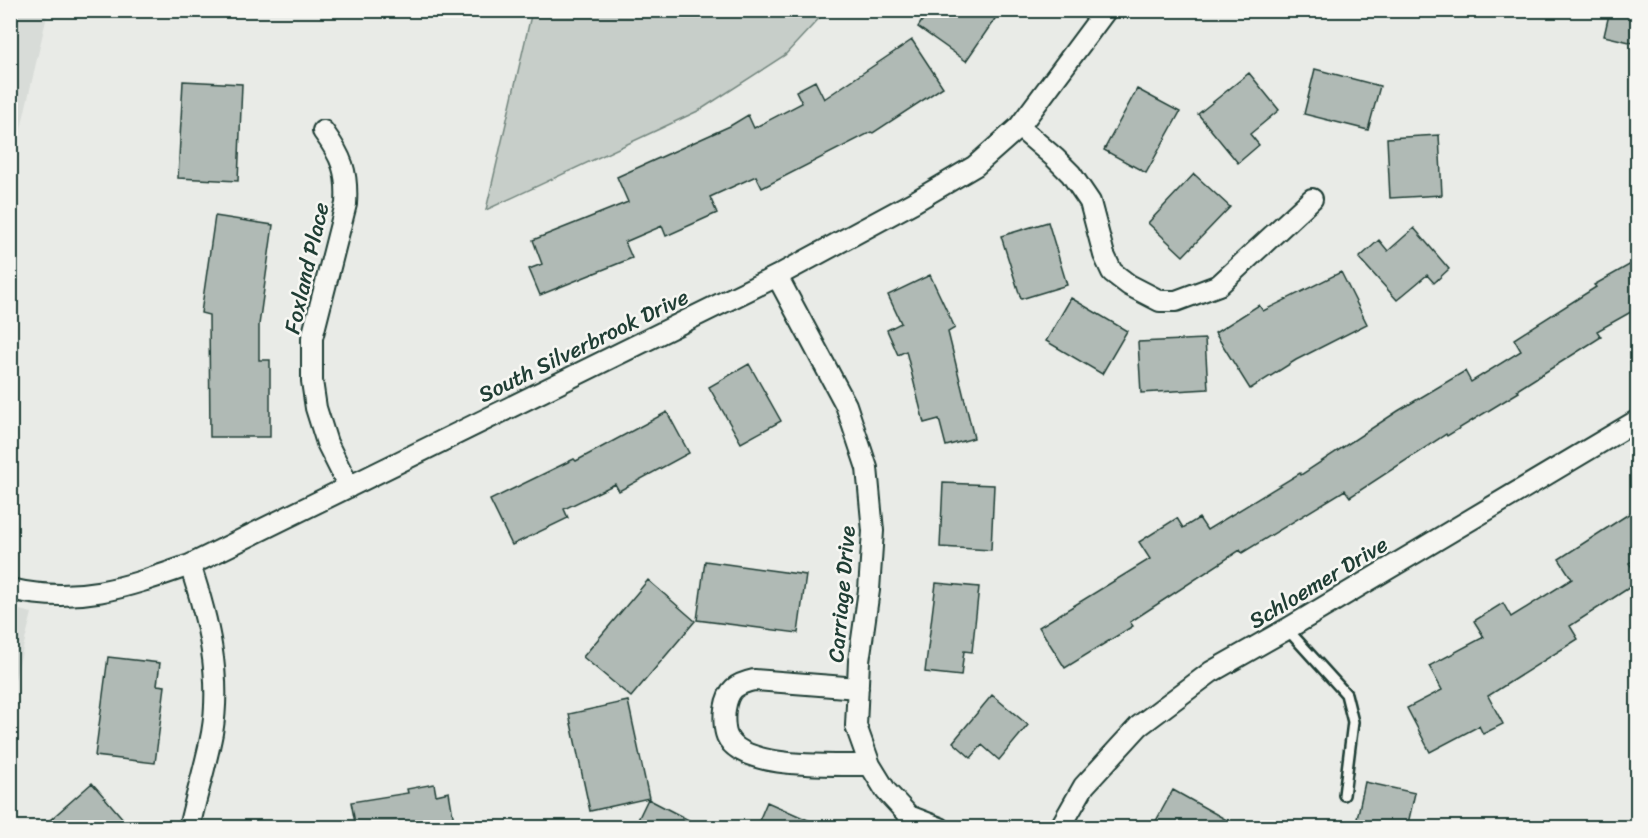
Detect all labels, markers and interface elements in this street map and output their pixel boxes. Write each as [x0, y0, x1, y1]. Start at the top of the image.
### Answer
street label: Foxland Place [272, 198, 341, 338]
street label: South Silverbrook Drive [471, 277, 695, 413]
street label: Carriage Drive [816, 524, 867, 664]
street label: Schloemer Drive [1241, 525, 1396, 640]

